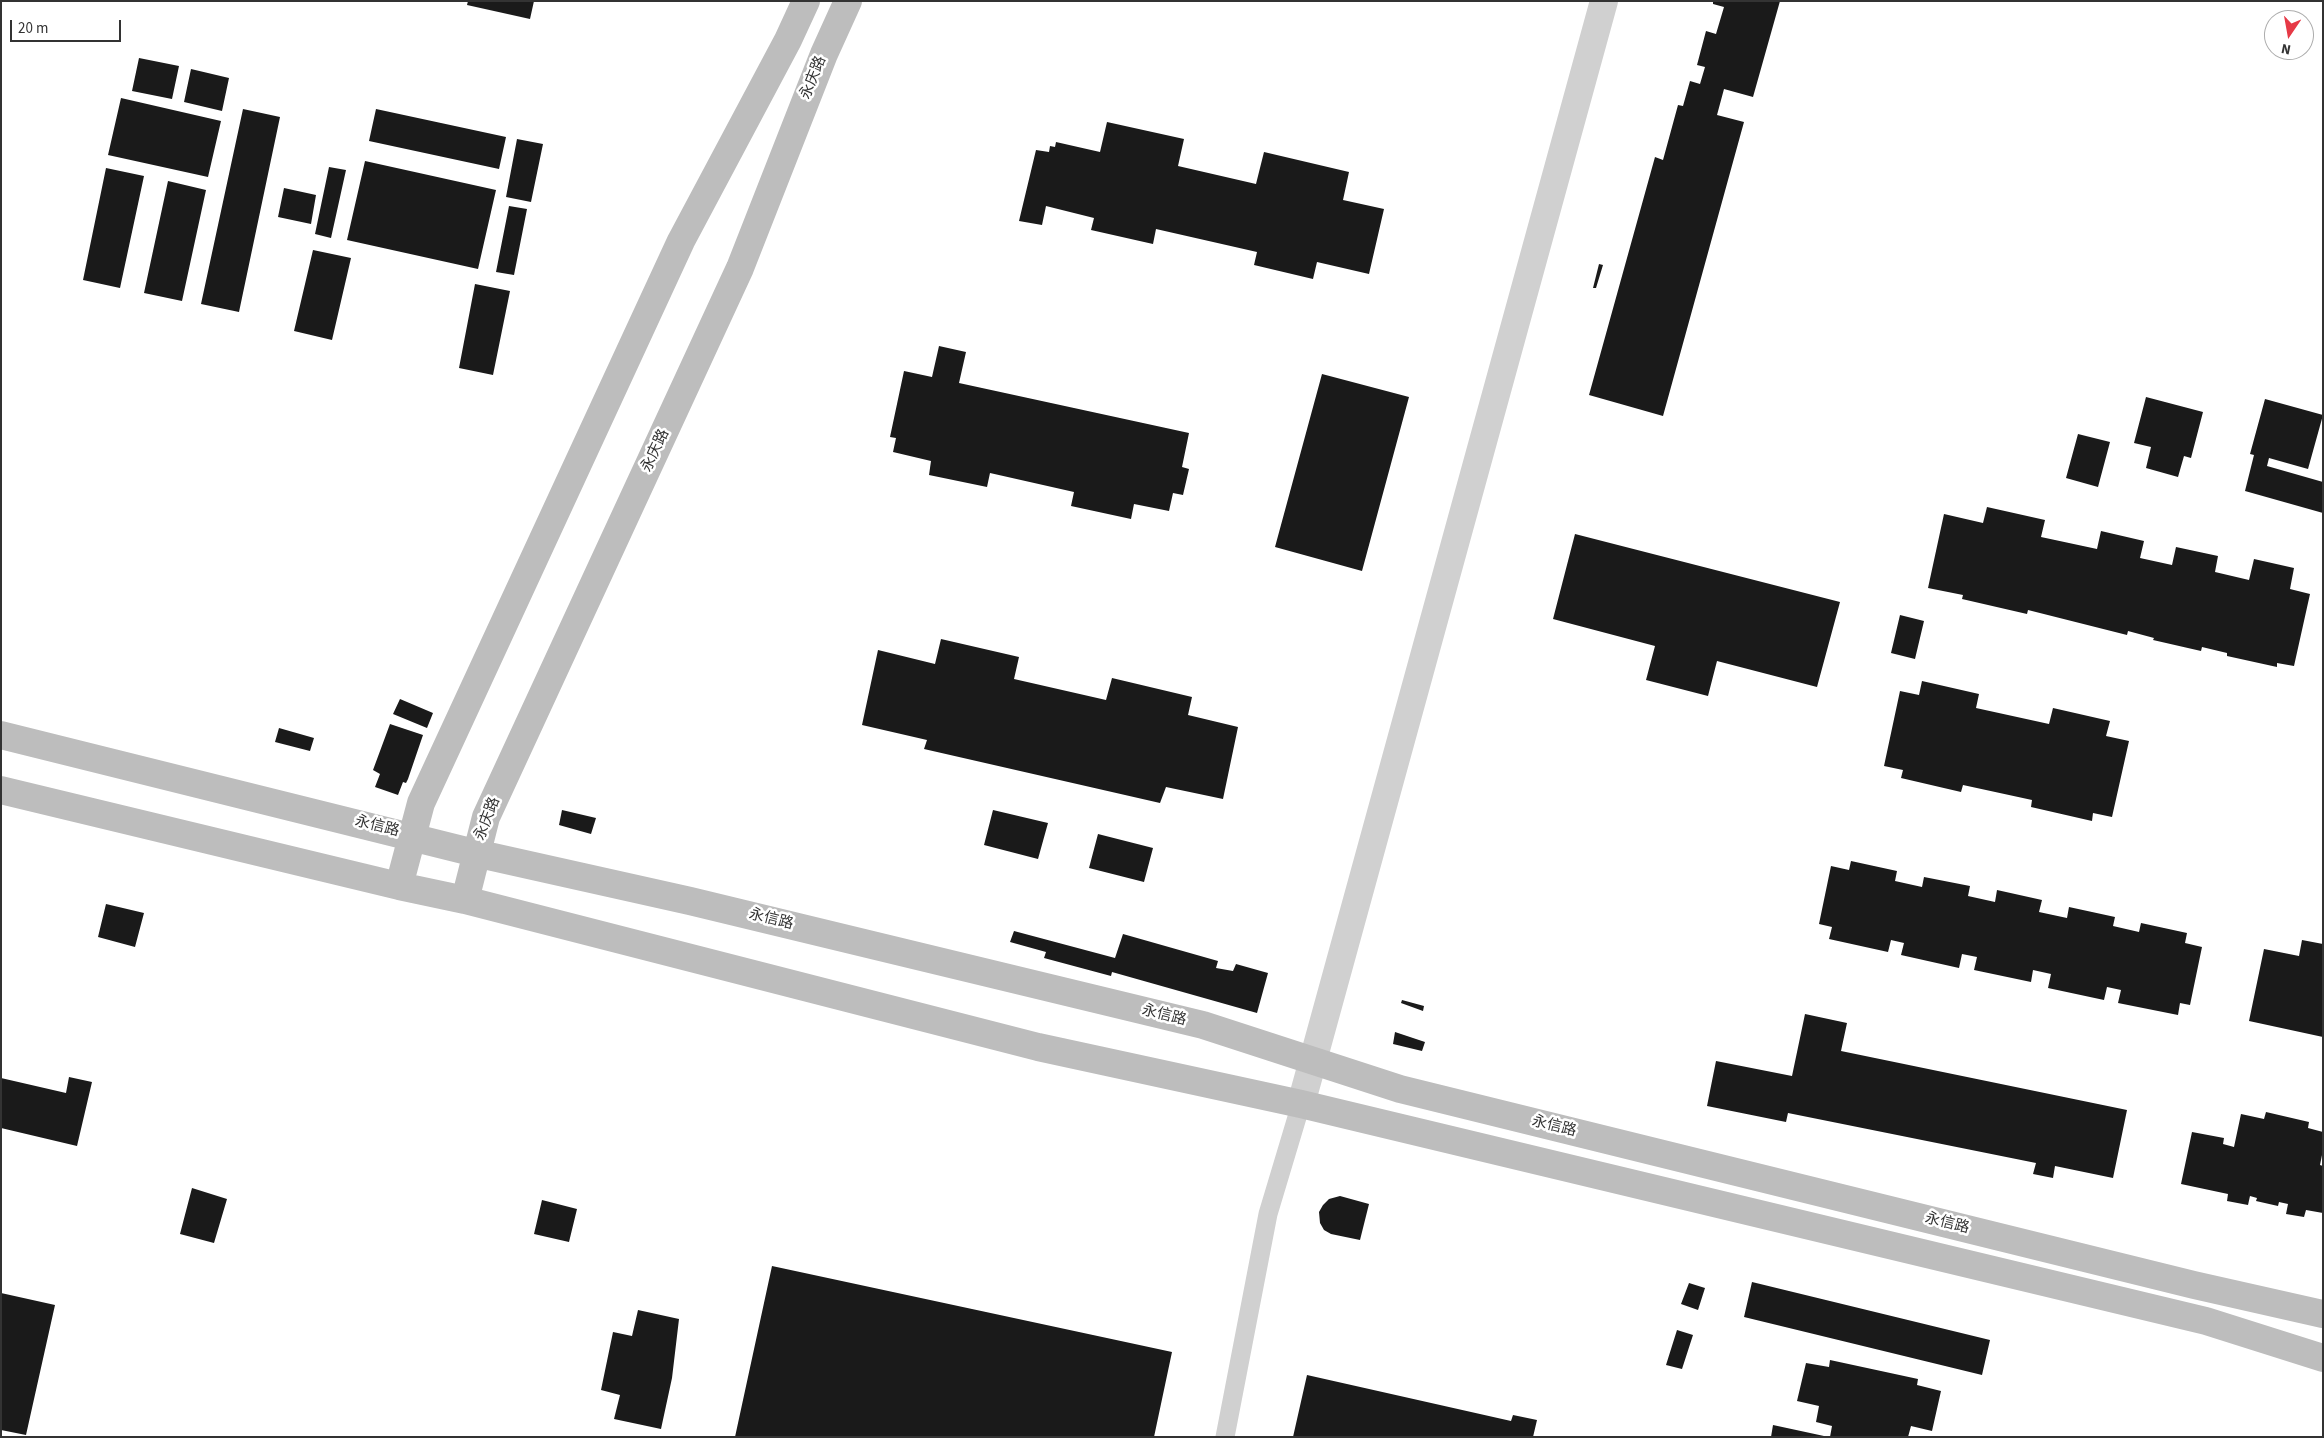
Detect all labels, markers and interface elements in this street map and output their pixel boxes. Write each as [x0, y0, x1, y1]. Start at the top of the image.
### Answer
scale bar [12, 10, 124, 42]
north arrow [2264, 10, 2314, 60]
text: 20 m [18, 18, 48, 39]
text: N [2279, 38, 2293, 59]
street label: 永庆路 [797, 54, 831, 102]
street label: 永庆路 [638, 427, 674, 475]
street label: 永庆路 [472, 795, 504, 843]
street label: 永信路 [353, 813, 401, 841]
street label: 永信路 [747, 906, 795, 934]
street label: 永信路 [1140, 1002, 1188, 1030]
street label: 永信路 [1530, 1113, 1578, 1141]
street label: 永信路 [1923, 1210, 1971, 1238]

